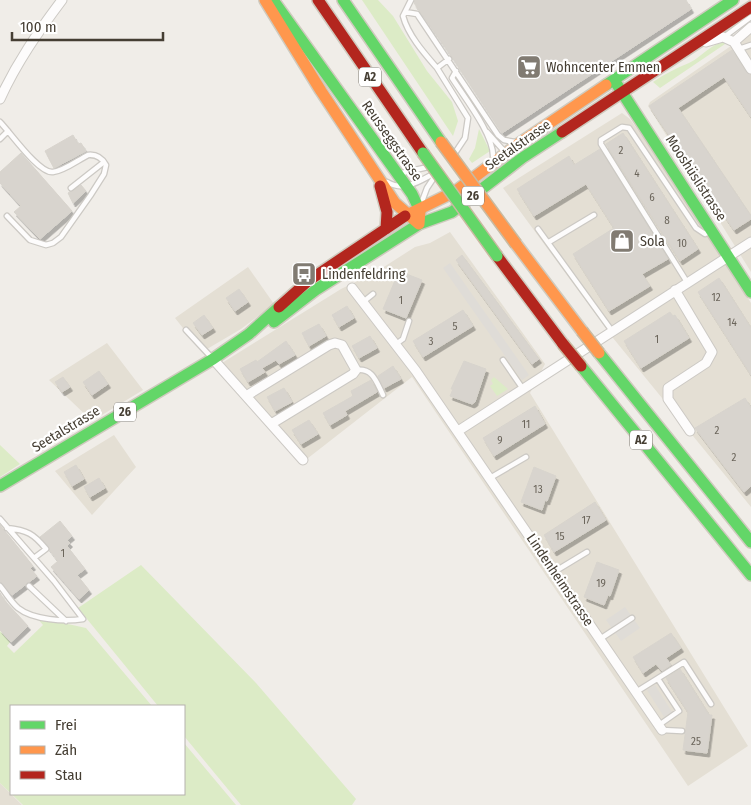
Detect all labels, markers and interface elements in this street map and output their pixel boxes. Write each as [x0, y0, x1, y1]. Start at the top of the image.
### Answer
scale bar [12, 10, 164, 42]
text: 100 m [20, 18, 57, 36]
supermarket icon: Wohncenter Emmen [516, 54, 542, 80]
place label: Wohncenter Emmen [546, 59, 660, 76]
road number: A2 [359, 68, 381, 86]
street label: Reusseggstrasse [358, 98, 426, 184]
street label: Seetalstrasse [482, 116, 554, 174]
street label: Mooshüslistrasse [662, 132, 730, 224]
house number: 2 [619, 144, 624, 157]
house number: 4 [634, 167, 640, 180]
road number: 26 [462, 187, 484, 206]
house number: 6 [649, 191, 655, 204]
house number: 8 [664, 214, 670, 227]
shop icon: Sola [609, 228, 635, 254]
place label: Sola [640, 233, 665, 250]
house number: 10 [677, 237, 687, 250]
bus stop icon: Lindenfeldring [291, 261, 317, 287]
place label: Lindenfeldring [322, 266, 406, 283]
house number: 12 [711, 291, 721, 304]
house number: 1 [399, 294, 403, 307]
house number: 14 [727, 316, 737, 329]
house number: 5 [452, 320, 458, 333]
house number: 1 [655, 333, 659, 346]
house number: 3 [429, 335, 434, 348]
street label: Seetalstrasse [29, 402, 103, 456]
road number: 26 [114, 402, 136, 422]
house number: 11 [522, 418, 530, 431]
house number: 2 [715, 424, 720, 437]
road number: A2 [630, 430, 652, 450]
house number: 9 [497, 434, 503, 447]
house number: 2 [732, 451, 737, 464]
house number: 13 [533, 483, 543, 496]
house number: 17 [582, 514, 591, 527]
street label: Lindenheimstrasse [523, 530, 597, 630]
house number: 15 [555, 530, 565, 543]
house number: 1 [61, 547, 65, 560]
house number: 19 [596, 577, 606, 590]
legend [10, 705, 185, 795]
text: Frei [55, 716, 77, 734]
house number: 25 [691, 735, 701, 748]
text: Zäh [55, 741, 77, 759]
text: Stau [55, 766, 82, 784]

